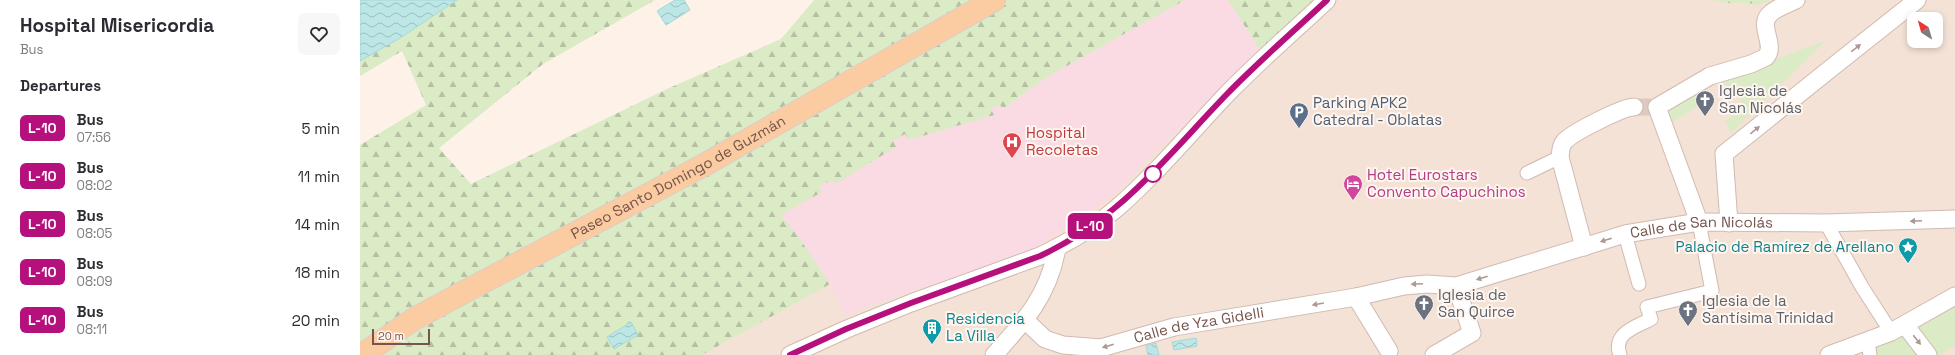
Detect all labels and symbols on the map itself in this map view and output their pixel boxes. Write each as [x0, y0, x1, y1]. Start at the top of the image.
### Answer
north arrow [1907, 12, 1943, 48]
one-way arrow [1850, 44, 1861, 52]
place label: Iglesia de San Nicolás [1719, 81, 1802, 117]
church icon: Iglesia de San Nicolás [1694, 89, 1716, 117]
place label: Parking APK2 Catedral - Oblatas [1313, 93, 1442, 129]
parking icon: Parking APK2 Catedral - Oblatas [1288, 101, 1310, 129]
street label: Paseo Santo Domingo de Guzmán [567, 111, 789, 243]
place label: Hospital Recoletas [1026, 123, 1098, 159]
one-way arrow [1749, 126, 1760, 134]
hospital icon: Hospital Recoletas [1001, 131, 1023, 159]
unlabelled marker [1144, 165, 1162, 183]
place label: Hotel Eurostars Convento Capuchinos [1367, 165, 1526, 201]
hotel icon: Hotel Eurostars Convento Capuchinos [1342, 173, 1364, 201]
street label: Calle de San Nicolás [1629, 212, 1773, 242]
line badge: L-10 [1062, 213, 1118, 239]
one-way arrow [1910, 217, 1922, 224]
place icon: Palacio de Ramírez de Arellano [1897, 236, 1919, 264]
one-way arrow [1599, 237, 1611, 243]
place label: Palacio de Ramírez de Arellano [1676, 237, 1894, 256]
one-way arrow [1475, 275, 1487, 281]
one-way arrow [1411, 281, 1423, 288]
place label: Iglesia de San Quirce [1438, 285, 1515, 321]
place label: Iglesia de la Santísima Trinidad [1702, 291, 1834, 327]
church icon: Iglesia de San Quirce [1413, 293, 1435, 321]
church icon: Iglesia de la Santísima Trinidad [1677, 299, 1699, 327]
one-way arrow [1312, 301, 1324, 307]
street label: Calle de Yza Gidelli [1131, 302, 1265, 347]
place label: Residencia La Villa [946, 309, 1025, 345]
building icon: Residencia La Villa [921, 317, 943, 345]
scale bar [372, 327, 430, 346]
one-way arrow [1913, 335, 1921, 346]
one-way arrow [1102, 343, 1114, 349]

